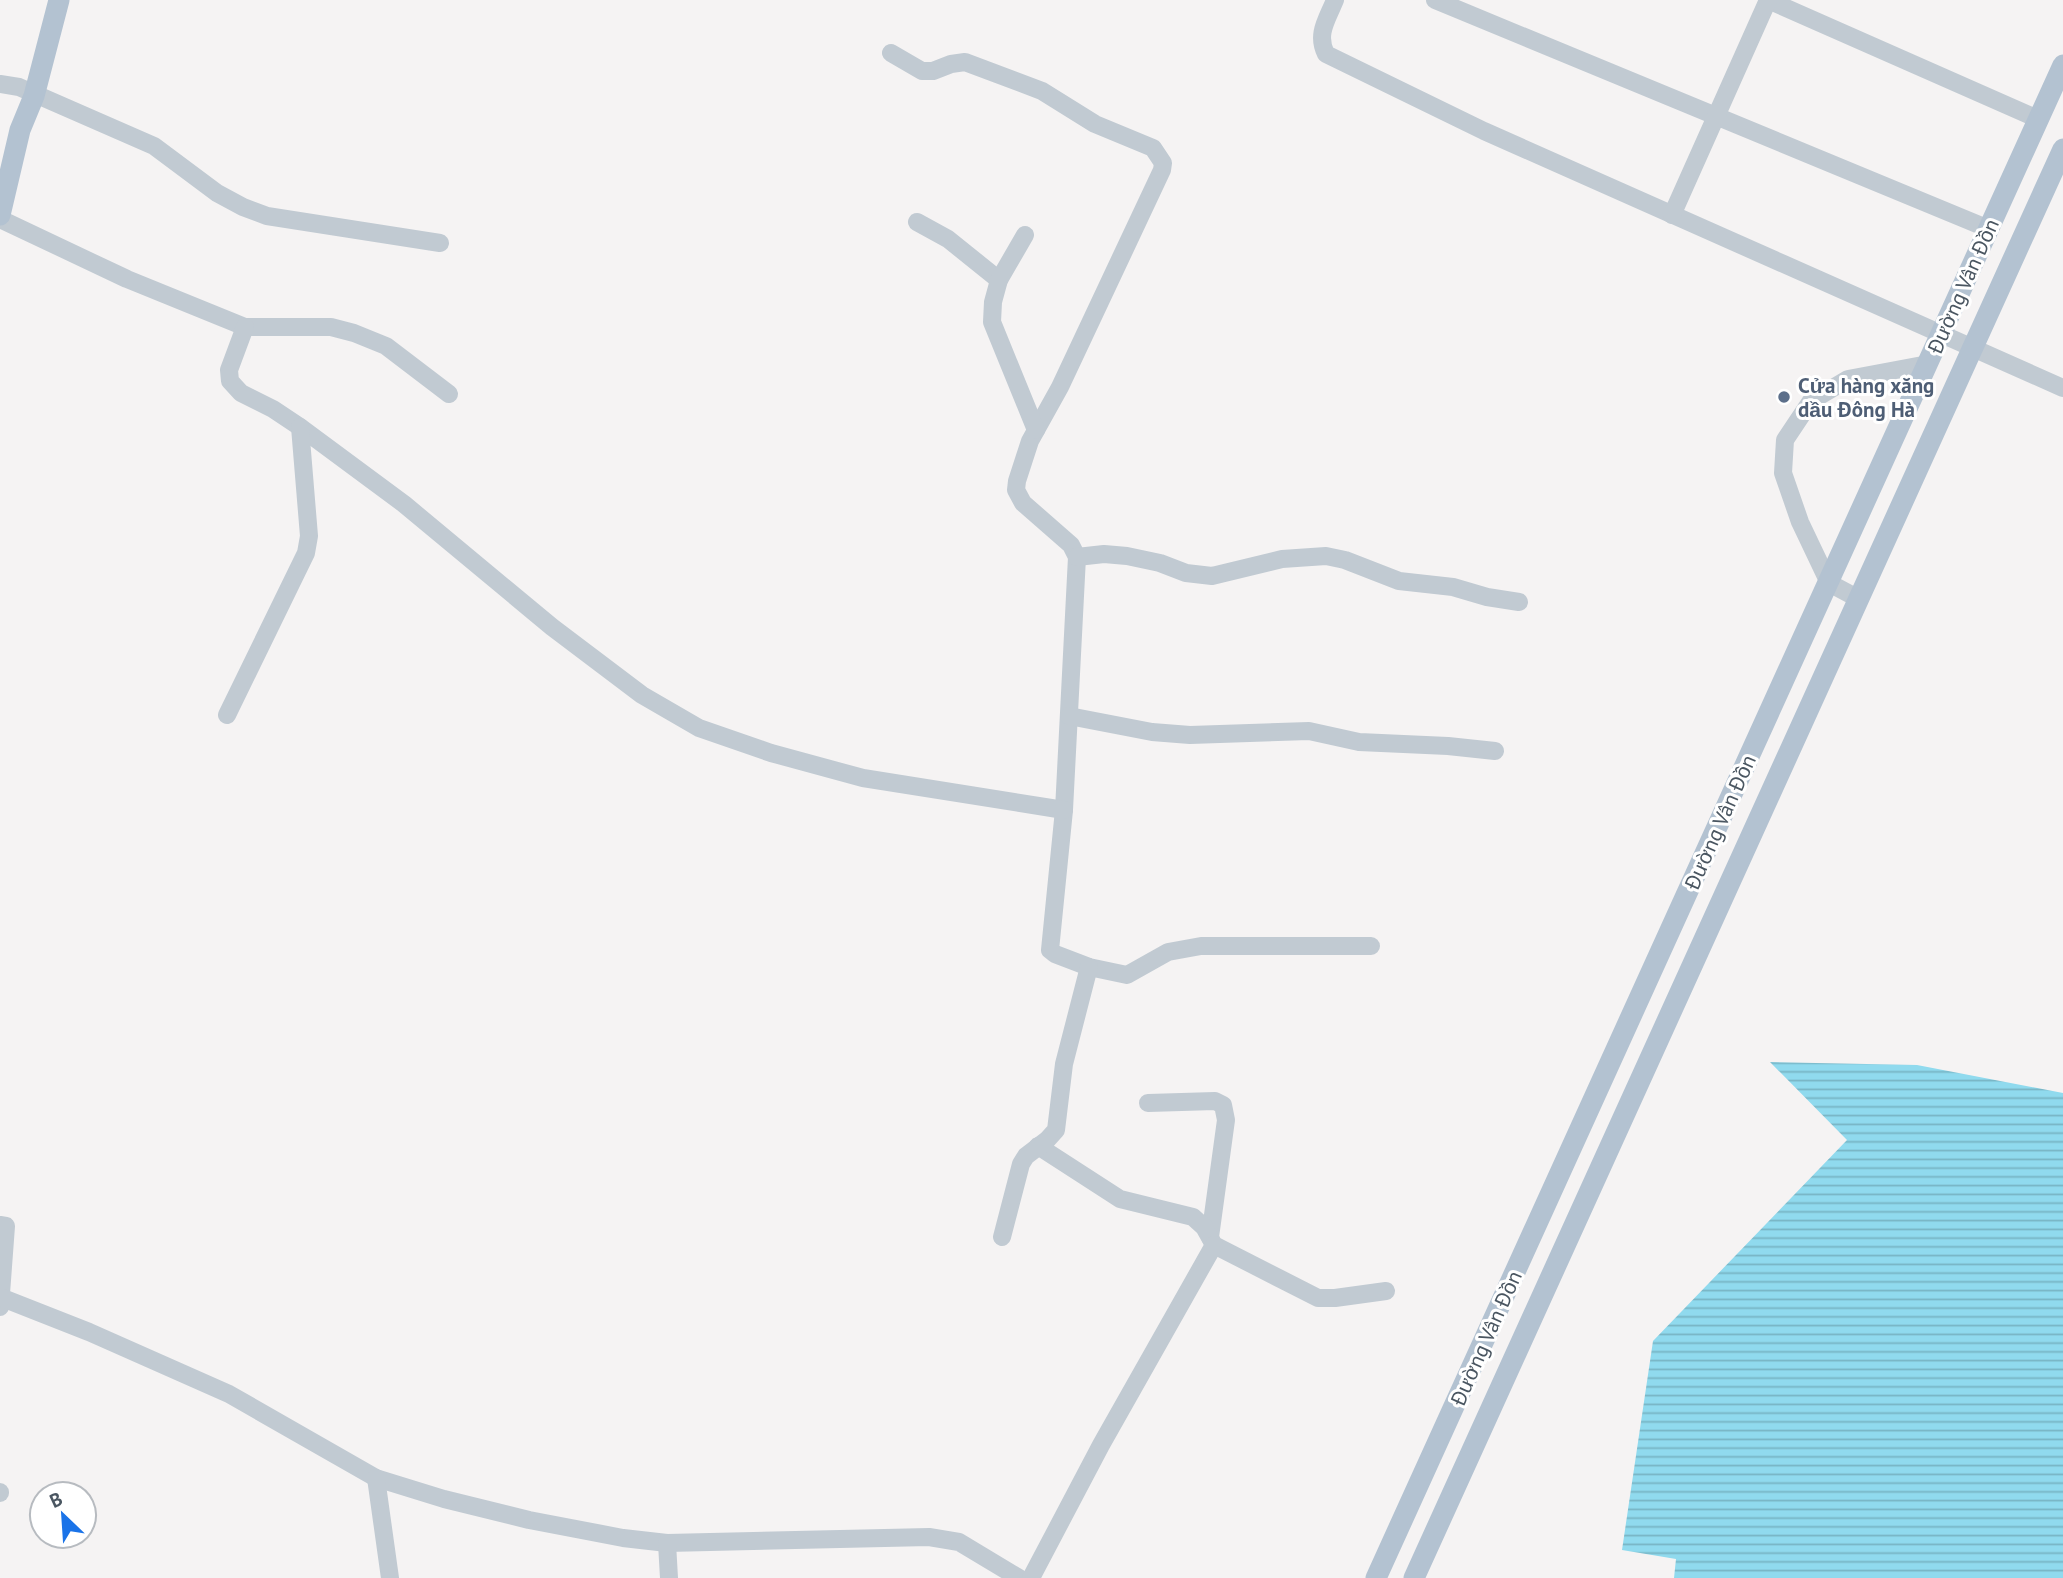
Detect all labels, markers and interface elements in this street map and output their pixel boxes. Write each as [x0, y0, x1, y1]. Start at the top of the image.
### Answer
street label: Đường Vân Đồn [1921, 214, 2005, 359]
place label: Cửa hàng xăng dầu Đông Hà [1798, 372, 1934, 423]
marker: Cửa hàng xăng dầu Đông Hà [1776, 389, 1792, 405]
street label: Đường Vân Đồn [1678, 750, 1762, 895]
street label: Đường Vân Đồn [1444, 1266, 1528, 1411]
north arrow [28, 1480, 98, 1550]
text: B [46, 1486, 66, 1513]

